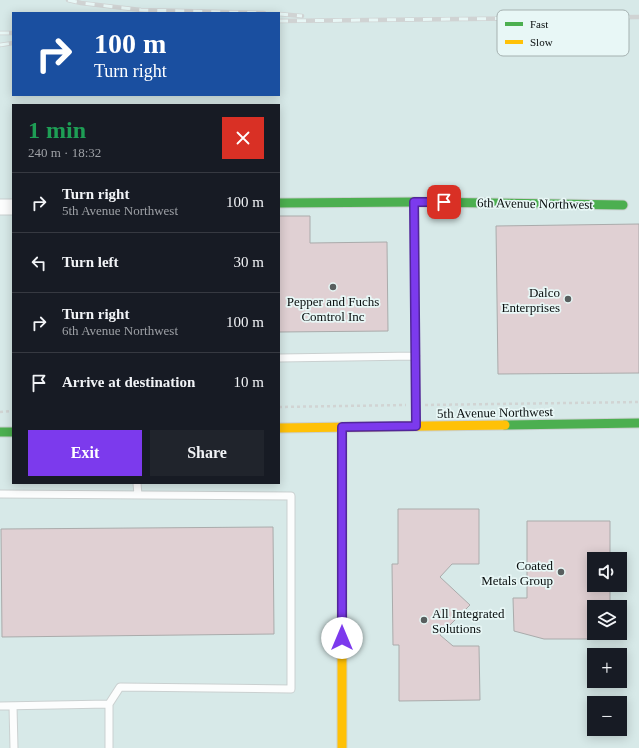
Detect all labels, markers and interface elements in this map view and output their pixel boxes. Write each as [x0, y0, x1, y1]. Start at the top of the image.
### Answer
legend [497, 10, 629, 56]
text: Fast [530, 18, 548, 30]
icon: right [28, 28, 80, 80]
text: 100 m [94, 28, 166, 59]
text: Slow [530, 36, 553, 48]
text: Turn right [94, 61, 167, 81]
text: 1 min [28, 117, 86, 143]
button: close [222, 117, 264, 159]
text: 240 m · 18:32 [28, 145, 101, 160]
pin [427, 185, 461, 219]
text: Turn right [62, 186, 129, 202]
icon: arrive [433, 191, 455, 213]
icon: right [28, 192, 50, 214]
text: 100 m [226, 194, 264, 210]
street label: 6th Avenue Northwest [477, 195, 594, 212]
text: 5th Avenue Northwest [62, 203, 178, 218]
icon: left [28, 252, 50, 274]
text: Turn left [62, 254, 119, 270]
text: 30 m [234, 254, 264, 270]
marker: Pepper and Fuchs Comtrol Inc [328, 282, 338, 292]
place label: Dalco Enterprises [502, 285, 560, 315]
place label: Pepper and Fuchs Comtrol Inc [287, 294, 379, 324]
marker: Dalco Enterprises [563, 294, 573, 304]
text: Turn right [62, 306, 129, 322]
icon: right [28, 312, 50, 334]
text: 100 m [226, 314, 264, 330]
text: 6th Avenue Northwest [62, 323, 178, 338]
icon: arrive [28, 372, 50, 394]
text: Arrive at destination [62, 374, 195, 390]
text: 10 m [234, 374, 264, 390]
street label: 5th Avenue Northwest [437, 404, 554, 421]
button: Exit [28, 430, 142, 476]
button: Share [150, 430, 264, 476]
map controls [587, 552, 627, 736]
button: sound [587, 552, 627, 592]
place label: Coated Metals Group [481, 558, 553, 588]
marker: Coated Metals Group [556, 567, 566, 577]
button: layers [587, 600, 627, 640]
place label: All Integrated Solutions [432, 606, 505, 636]
marker: All Integrated Solutions [419, 615, 429, 625]
position arrow [321, 617, 363, 659]
button: + [587, 648, 627, 688]
button: − [587, 696, 627, 736]

